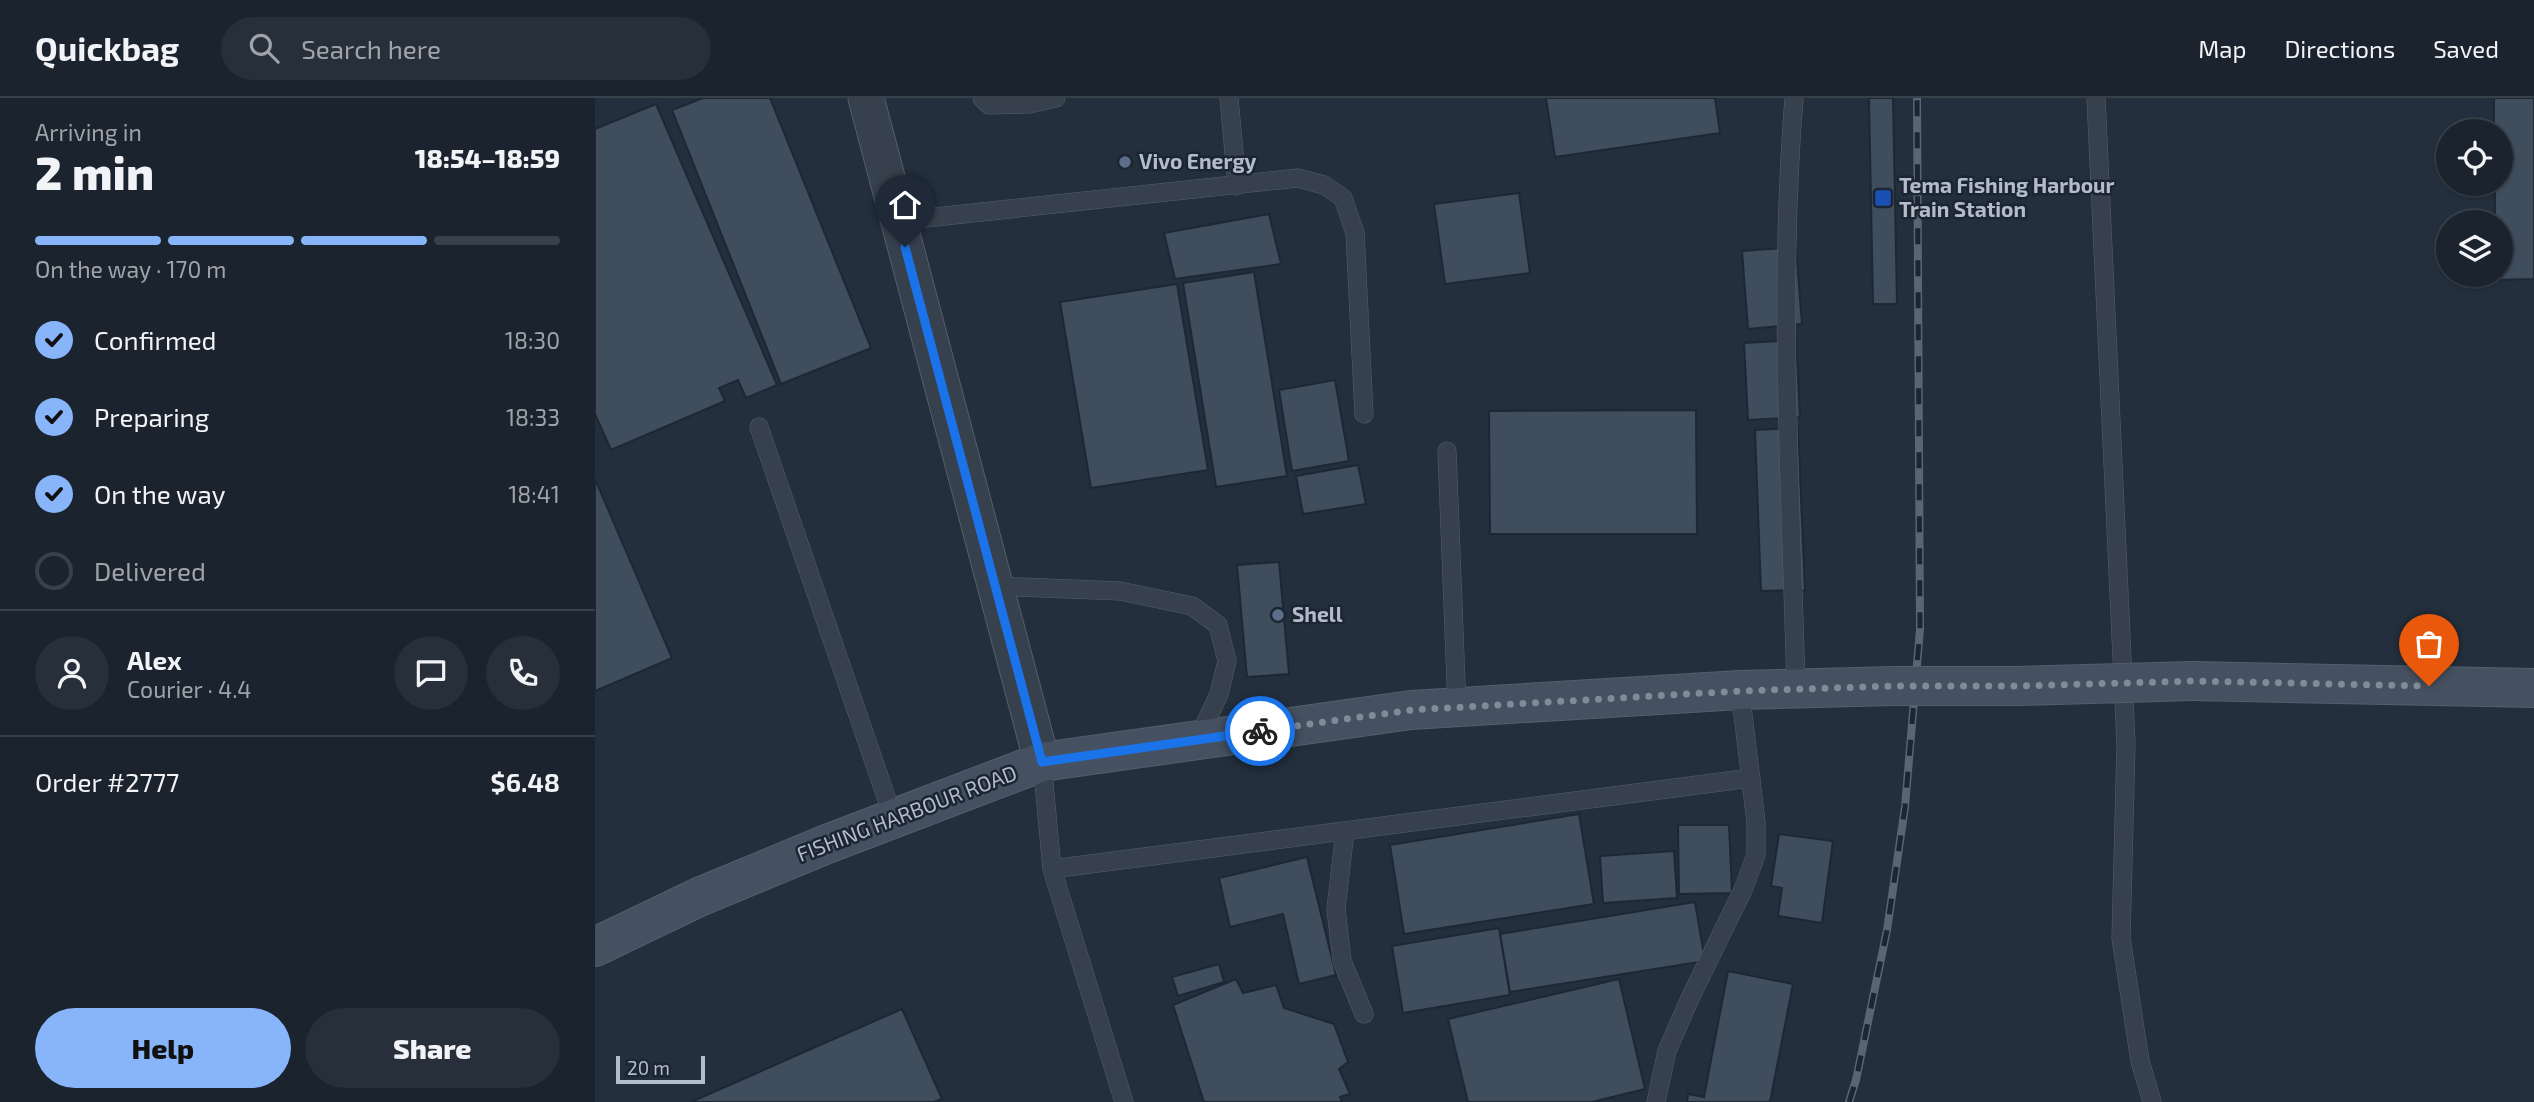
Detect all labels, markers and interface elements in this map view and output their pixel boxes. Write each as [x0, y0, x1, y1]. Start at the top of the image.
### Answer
search box [221, 17, 711, 80]
text: Quickbag [35, 28, 179, 68]
icon: search [245, 29, 283, 67]
text: Search here [301, 33, 441, 64]
text: Map [2198, 34, 2246, 63]
text: Directions [2284, 34, 2395, 63]
text: Saved [2433, 34, 2499, 63]
text: Arriving in [35, 118, 142, 146]
map controls [2436, 119, 2513, 287]
button: locate [2436, 119, 2513, 196]
text: 18:54–18:59 [415, 142, 560, 173]
text: 2 min [35, 144, 154, 199]
place label: Vivo Energy [1139, 148, 1257, 174]
marker: Vivo Energy [1117, 154, 1133, 170]
place label: Tema Fishing Harbour Train Station [1899, 172, 2115, 221]
pin [875, 175, 935, 247]
icon: home [886, 186, 924, 224]
marker: Tema Fishing Harbour Train Station [1873, 188, 1893, 208]
button: layers [2436, 210, 2513, 287]
text: On the way · 170 m [35, 255, 227, 283]
icon: check [35, 321, 73, 359]
text: Confirmed [94, 324, 217, 355]
text: 18:30 [505, 326, 560, 354]
icon: check [35, 398, 73, 436]
text: Preparing [94, 401, 209, 432]
text: 18:33 [506, 403, 560, 431]
icon: check [35, 475, 73, 513]
text: On the way [94, 478, 225, 509]
text: 18:41 [508, 480, 560, 508]
text: Delivered [94, 555, 206, 586]
place label: Shell [1292, 601, 1343, 626]
marker: Shell [1270, 607, 1286, 623]
pin [2399, 614, 2459, 686]
icon: bag [2410, 625, 2448, 663]
button: person [35, 636, 109, 710]
button: chat [394, 636, 468, 710]
button: phone [486, 636, 560, 710]
text: Alex [127, 644, 182, 675]
text: Courier · 4.4 [127, 675, 251, 703]
courier [1225, 696, 1295, 766]
icon: bike [1241, 712, 1279, 750]
street label: FISHING HARBOUR ROAD [793, 759, 1020, 866]
text: Order #2777 [35, 766, 179, 797]
text: $6.48 [491, 766, 560, 797]
button: Help [35, 1008, 291, 1088]
button: Share [305, 1008, 560, 1088]
scale bar [616, 1053, 705, 1085]
text: 20 m [627, 1056, 670, 1079]

